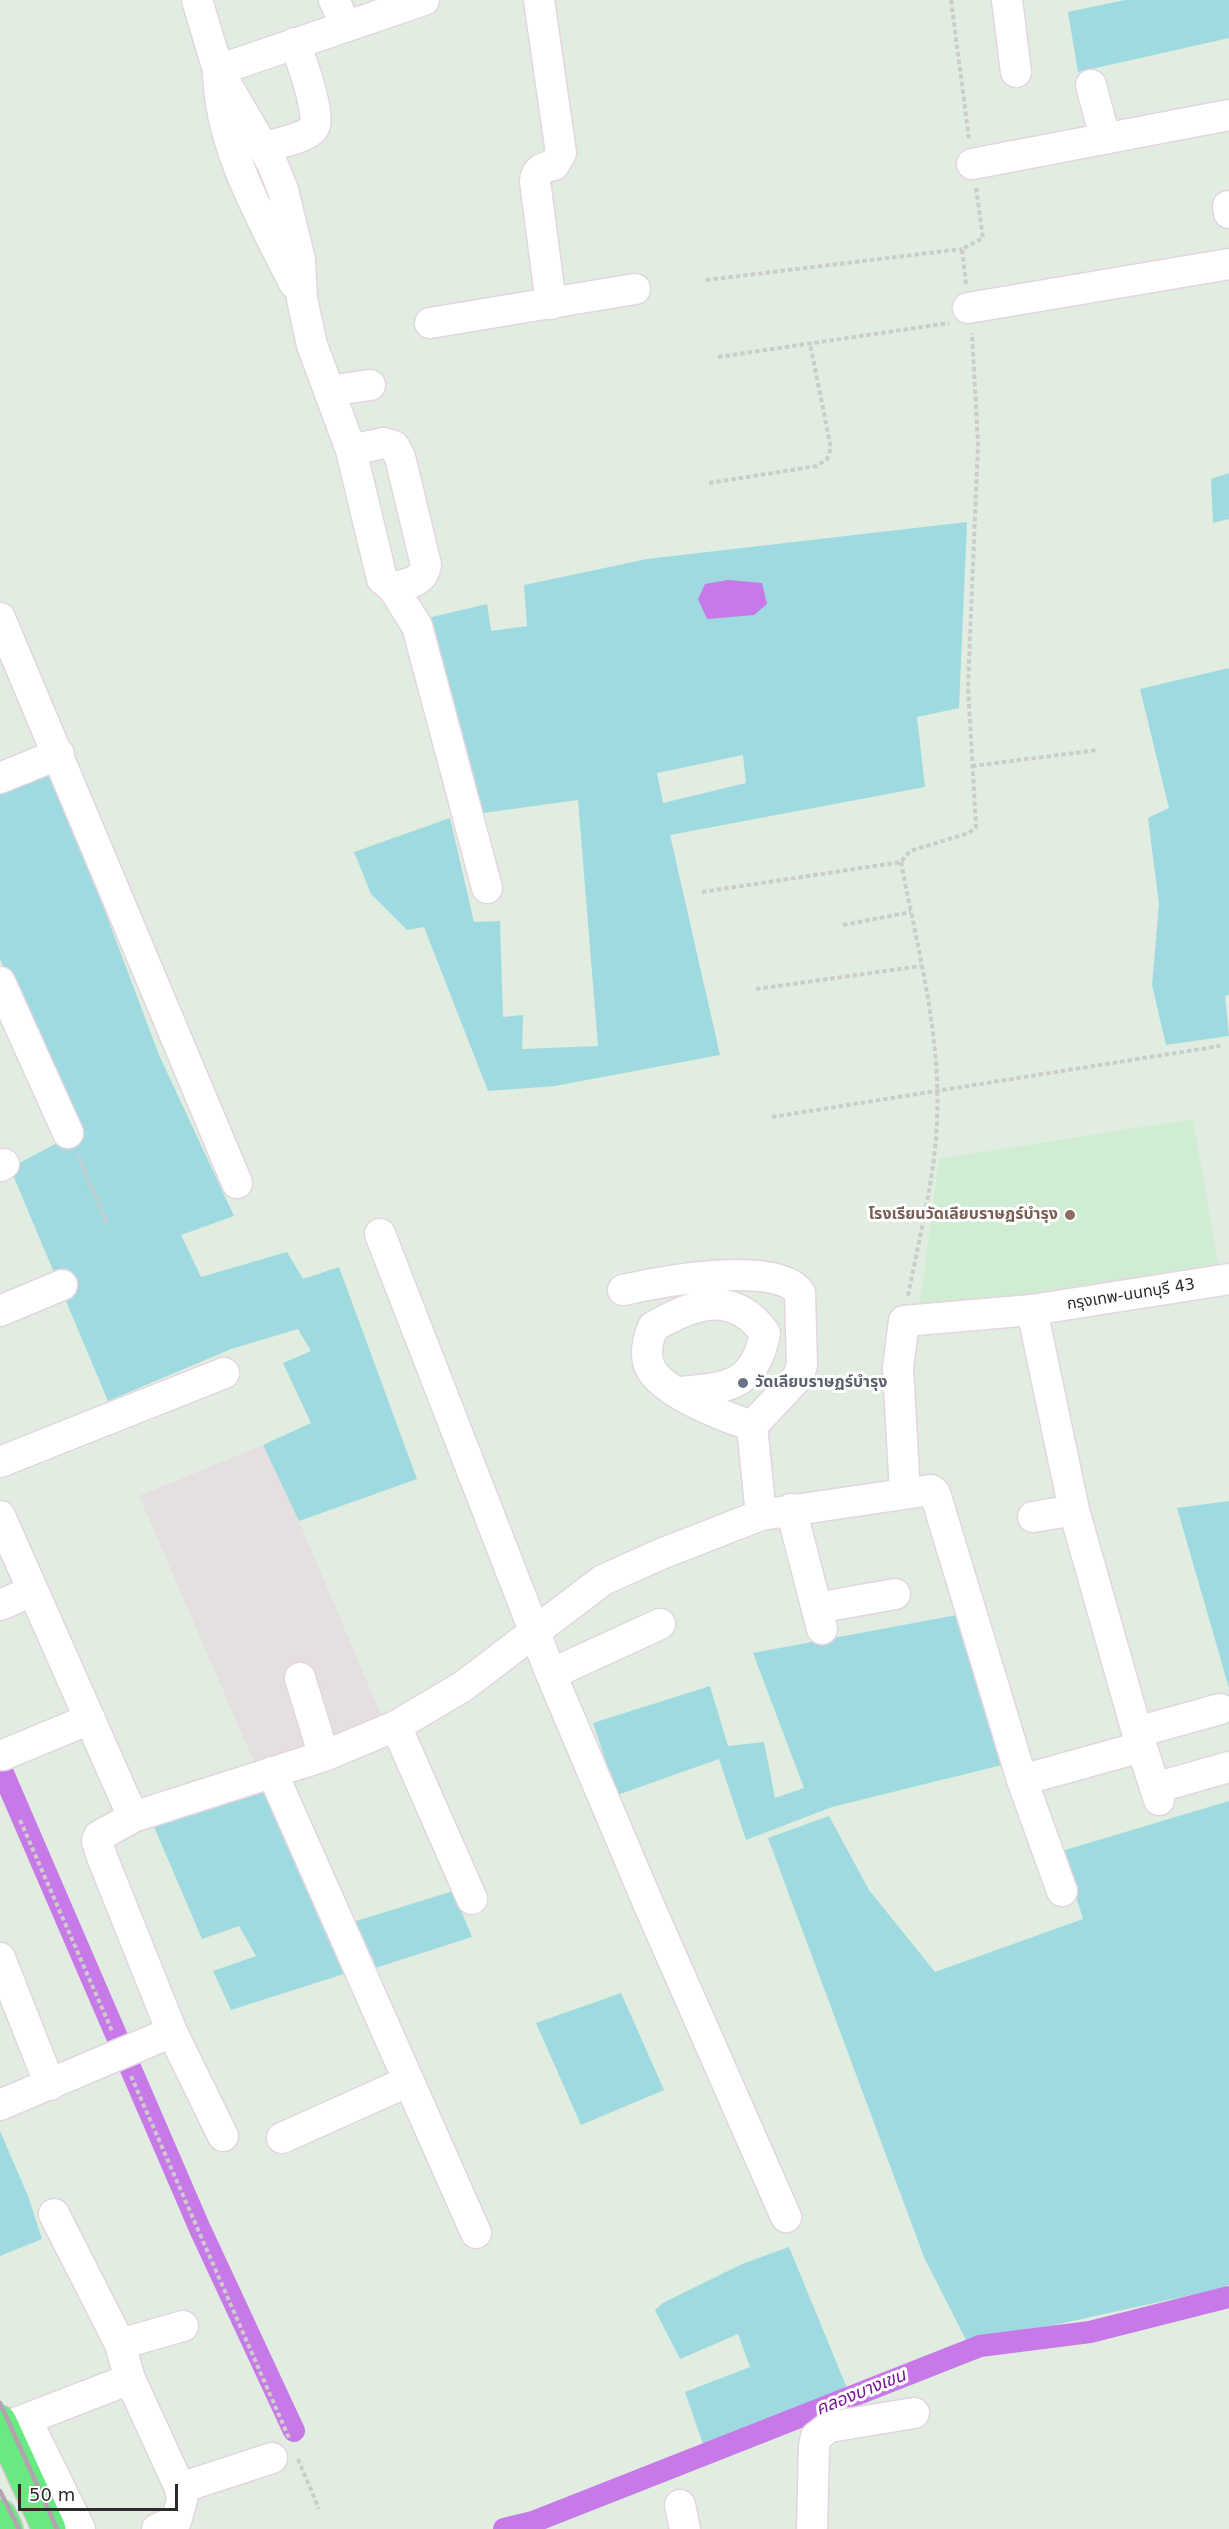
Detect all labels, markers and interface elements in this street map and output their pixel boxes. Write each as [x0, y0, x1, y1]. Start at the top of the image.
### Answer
place label: โรงเรียนวัดเลียบราษฏร์บำรุง [869, 1205, 1058, 1225]
marker: โรงเรียนวัดเลียบราษฏร์บำรุง [1063, 1208, 1077, 1222]
street label: กรุงเทพ-นนทบุรี 43 [1065, 1275, 1197, 1315]
place label: วัดเลียบราษฏร์บำรุง [755, 1373, 887, 1393]
marker: วัดเลียบราษฏร์บำรุง [736, 1376, 750, 1390]
water label: คลองบางเขน [813, 2365, 909, 2421]
scale bar [21, 2472, 182, 2510]
text: 50 m [29, 2484, 75, 2505]

